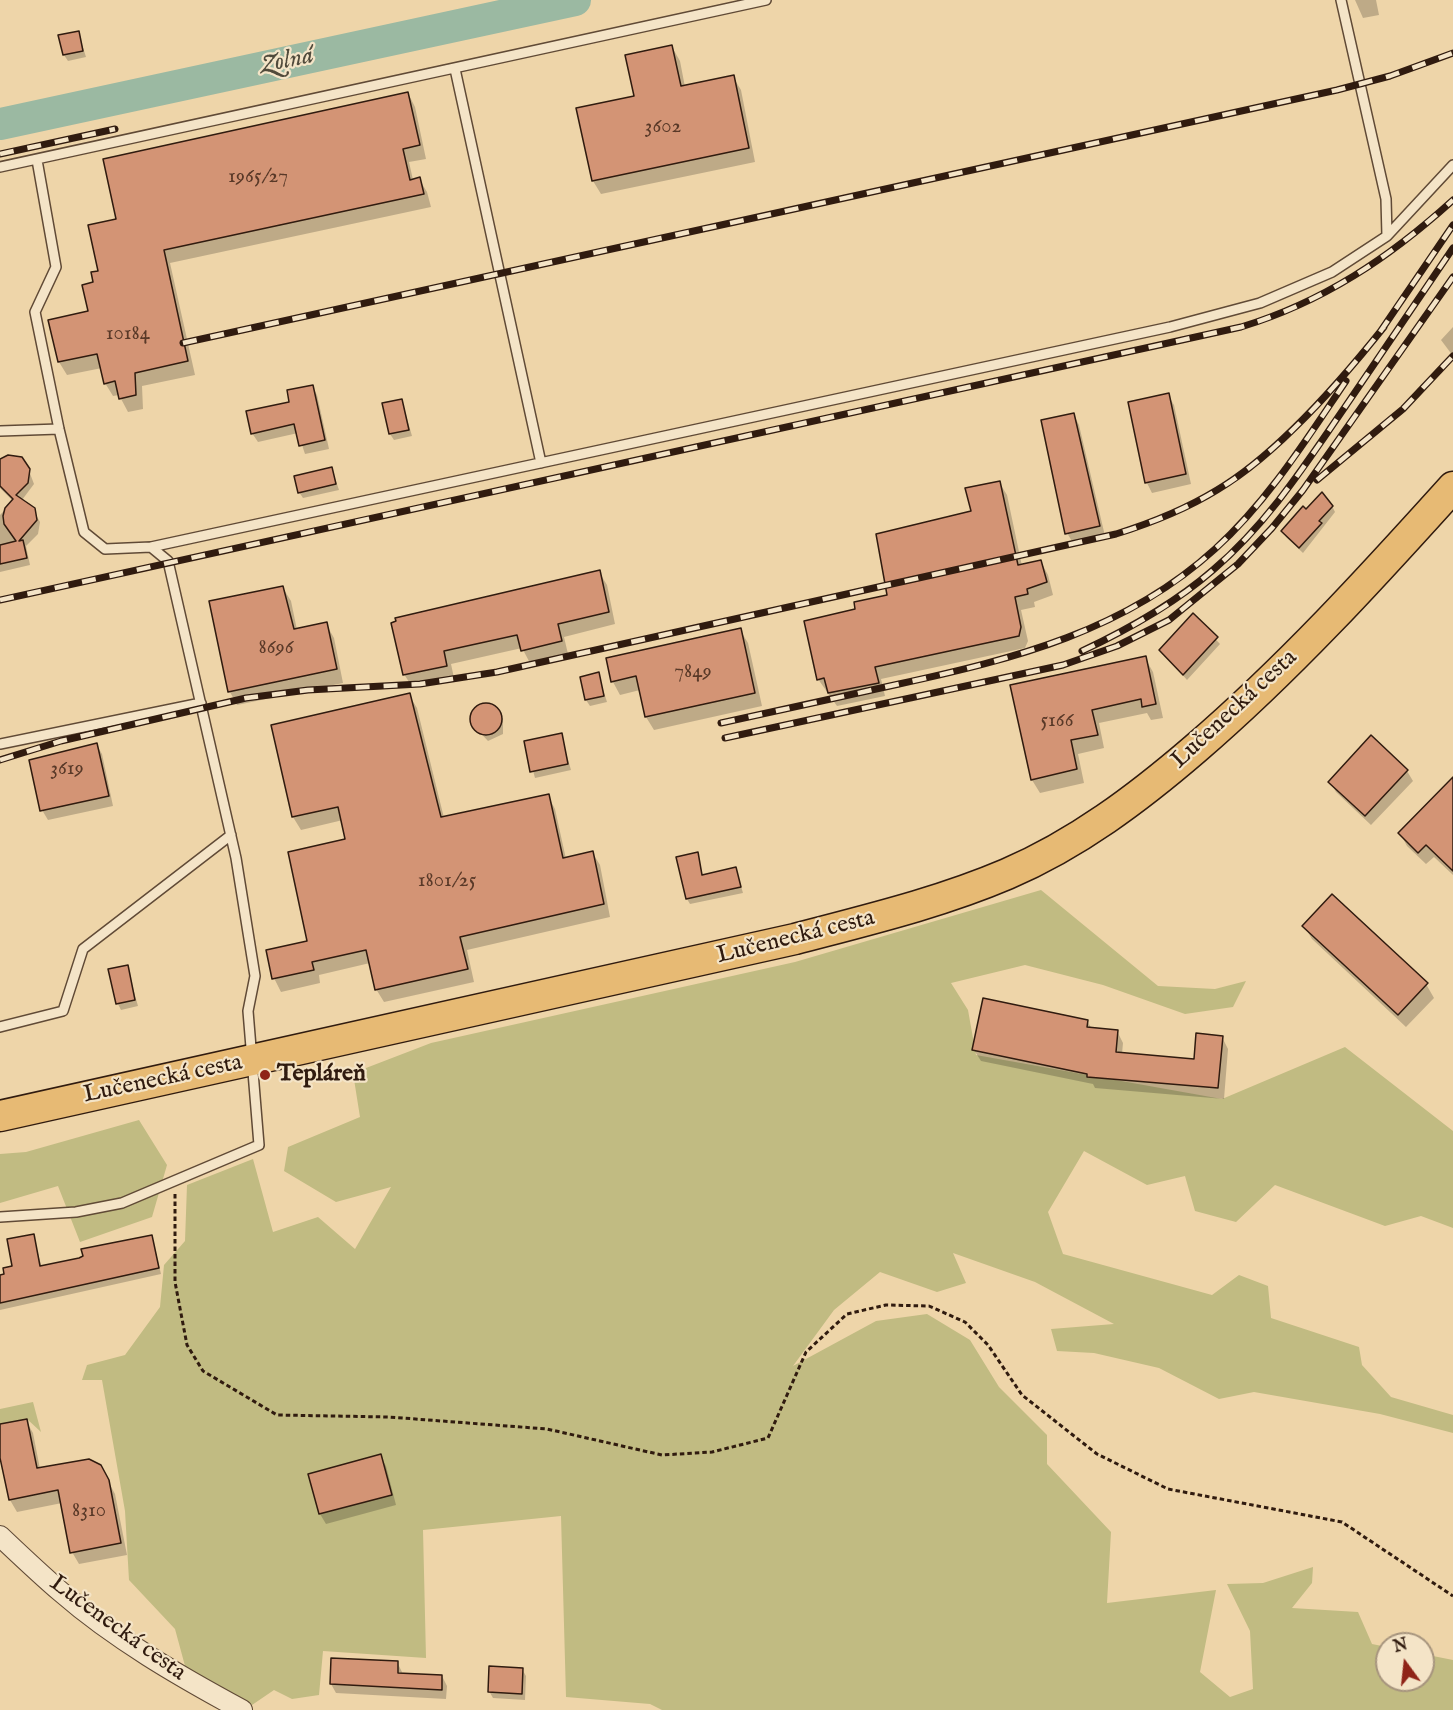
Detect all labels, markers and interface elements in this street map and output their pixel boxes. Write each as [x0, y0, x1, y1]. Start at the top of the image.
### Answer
water label: Zolná [257, 41, 317, 83]
house number: 3602 [645, 115, 681, 141]
house number: 1965/27 [228, 165, 288, 191]
house number: 10184 [106, 322, 150, 348]
house number: 8696 [258, 636, 294, 662]
street label: Lučenecká cesta [1166, 644, 1304, 776]
house number: 7849 [674, 660, 712, 686]
house number: 5166 [1040, 709, 1074, 735]
house number: 3619 [50, 757, 84, 783]
house number: 1801/25 [418, 869, 476, 895]
street label: Lučenecká cesta [714, 904, 878, 972]
street label: Lučenecká cesta [81, 1049, 245, 1111]
place label: Tepláreň [277, 1061, 366, 1089]
marker: Tepláreň [258, 1068, 272, 1082]
house number: 8310 [72, 1499, 106, 1525]
street label: Lučenecká cesta [43, 1570, 191, 1688]
north arrow [1375, 1632, 1435, 1692]
text: N [1392, 1635, 1410, 1658]

